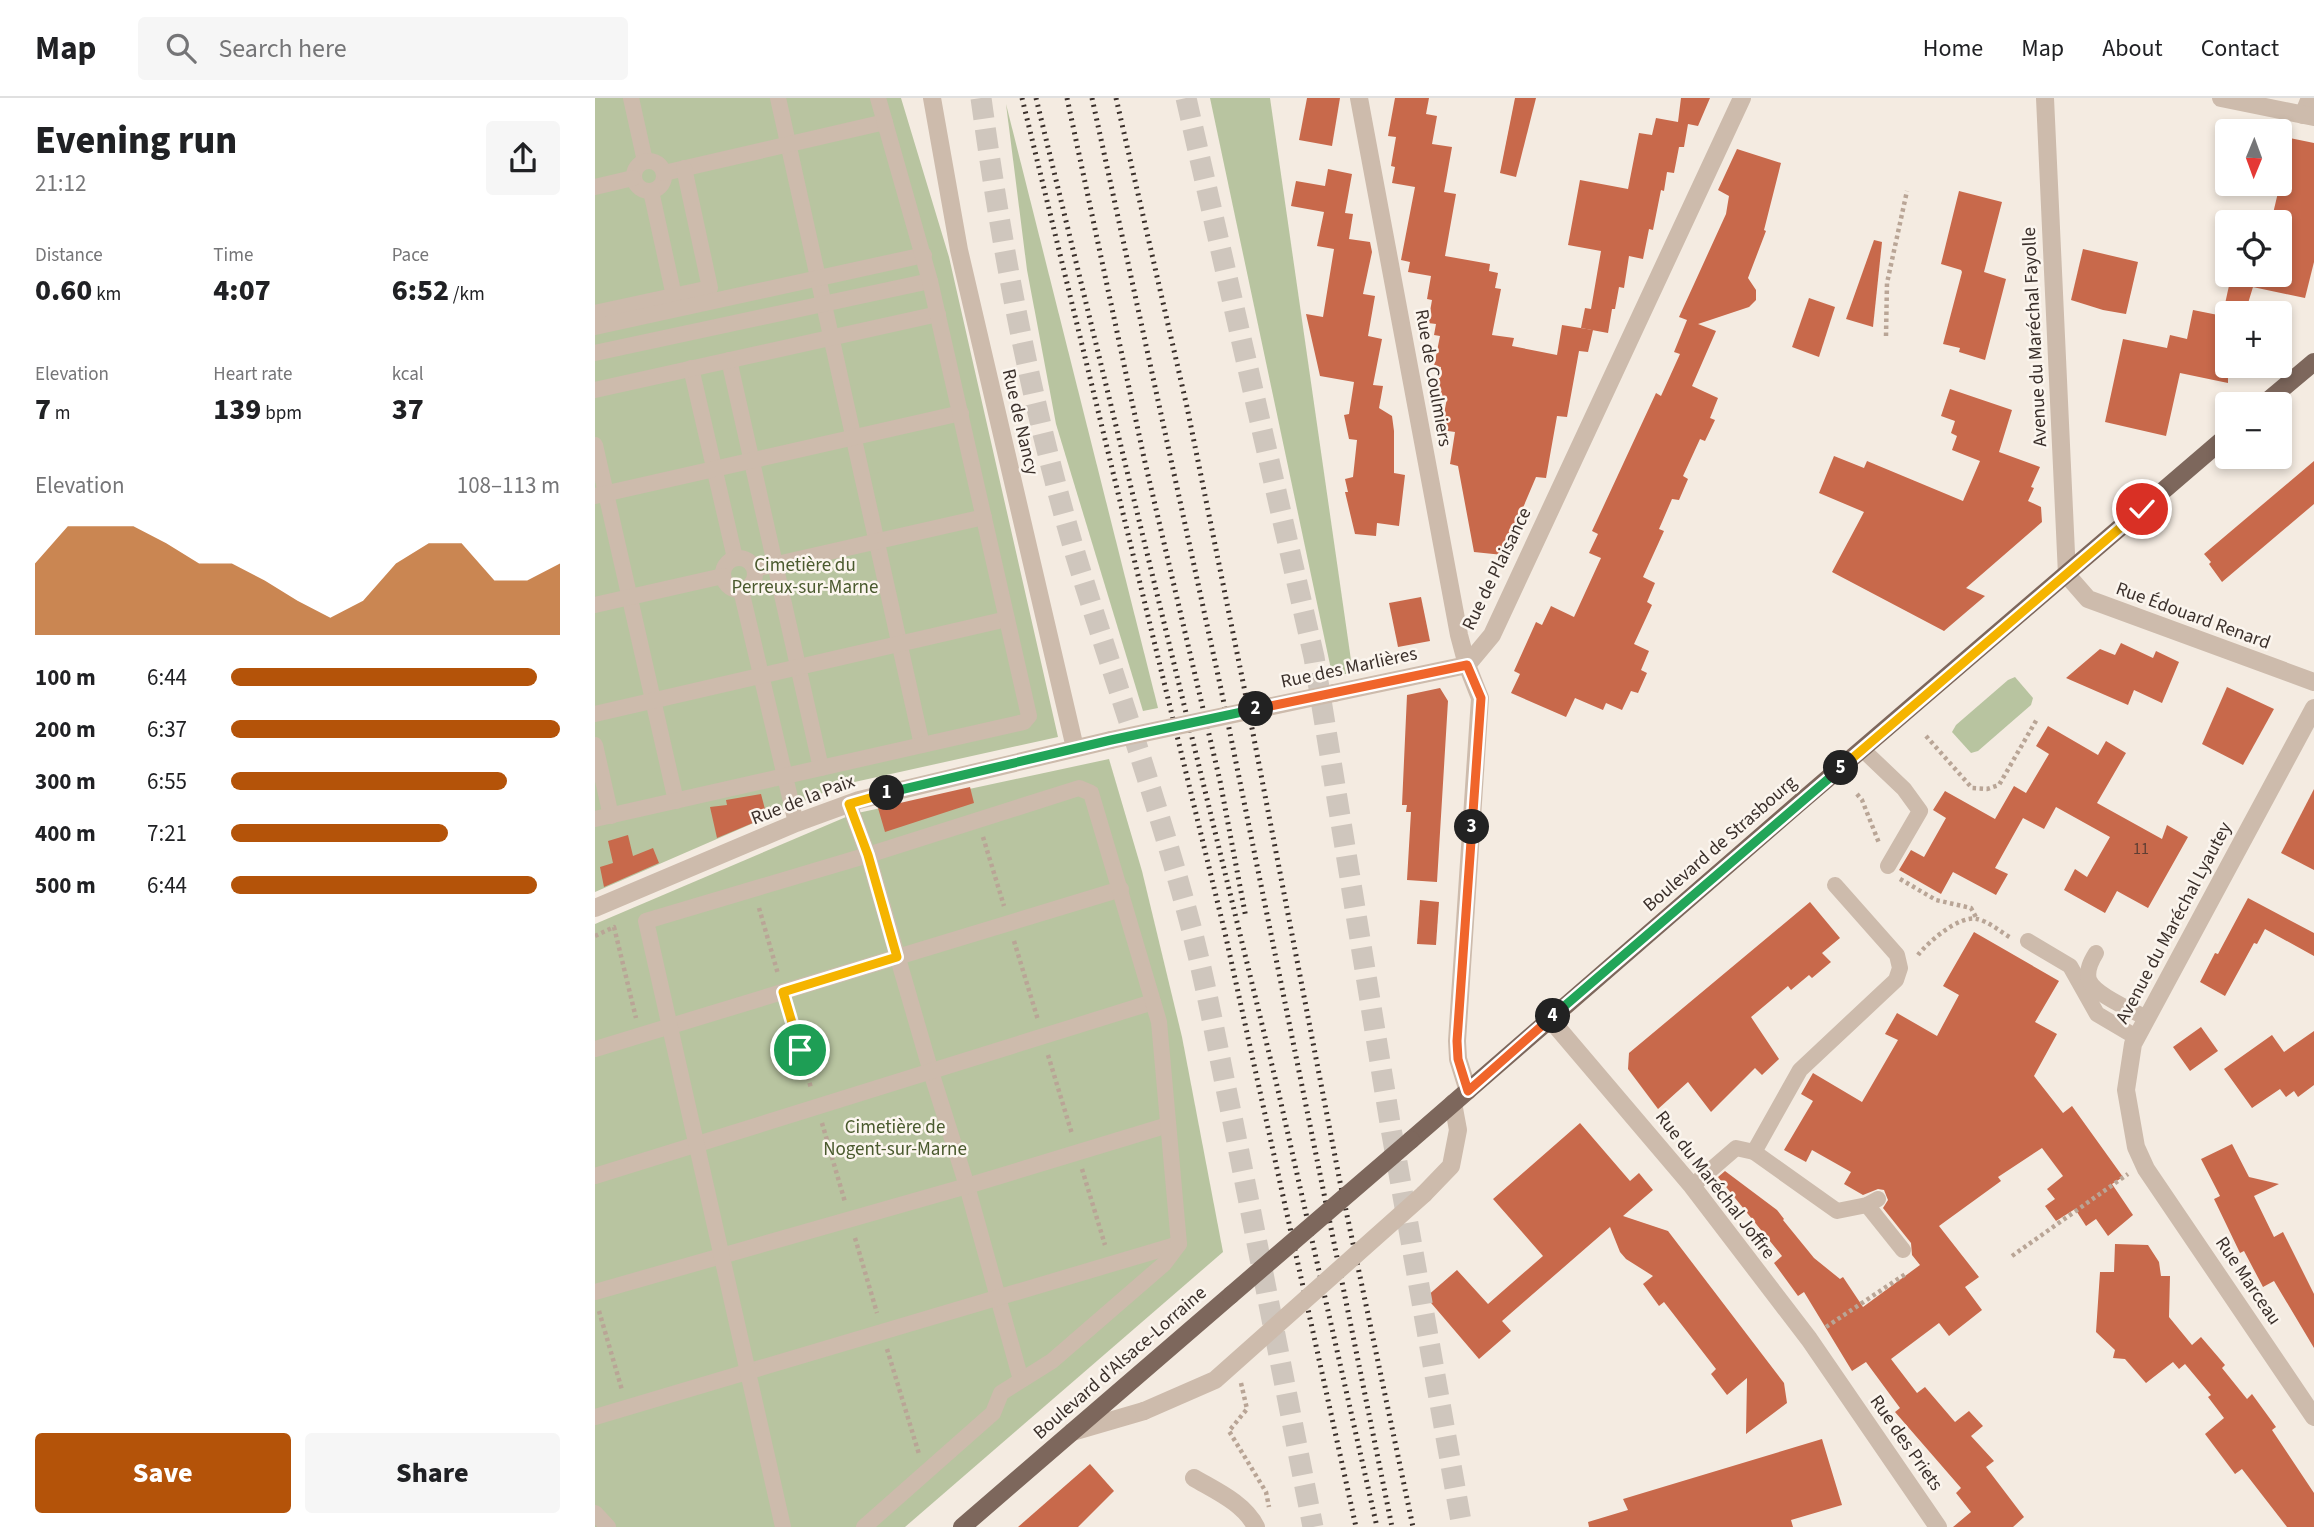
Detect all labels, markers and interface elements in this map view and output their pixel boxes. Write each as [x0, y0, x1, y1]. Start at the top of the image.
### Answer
search box [138, 17, 628, 80]
text: Map [35, 25, 96, 72]
icon: search [162, 29, 200, 67]
text: Search here [218, 30, 347, 67]
text: Home [1923, 31, 1983, 66]
text: Map [2021, 31, 2064, 66]
text: About [2102, 31, 2163, 66]
text: Contact [2201, 31, 2279, 66]
text: Evening run [35, 114, 237, 168]
north arrow [2215, 119, 2293, 196]
map controls [2215, 119, 2292, 469]
button: share [486, 121, 560, 195]
text: 21:12 [35, 167, 86, 200]
button: locate [2215, 210, 2292, 287]
street label: Avenue du Maréchal Fayolle [2016, 226, 2054, 448]
text: Distance [35, 242, 103, 269]
text: Time [213, 242, 253, 269]
text: Pace [392, 242, 429, 269]
text: 0.60 [35, 269, 92, 312]
text: 4:07 [213, 269, 271, 312]
text: 6:52 [392, 269, 449, 312]
text: km [92, 281, 121, 308]
text: /km [449, 281, 485, 308]
button: + [2215, 301, 2292, 378]
street label: Rue de Coulmiers [1408, 307, 1458, 449]
text: Elevation [35, 361, 109, 388]
text: Heart rate [213, 361, 292, 388]
text: kcal [392, 361, 424, 388]
street label: Rue de Nancy [995, 366, 1045, 478]
text: 7 [35, 388, 51, 431]
text: 139 [213, 388, 261, 431]
text: 37 [392, 388, 424, 431]
button: − [2215, 392, 2292, 469]
text: m [51, 400, 71, 427]
text: bpm [261, 400, 302, 427]
text: Elevation [35, 469, 125, 502]
text: 108–113 m [457, 469, 560, 502]
pin [2112, 479, 2172, 539]
icon: check [2123, 490, 2161, 528]
street label: Rue de Plaisance [1456, 503, 1538, 635]
park label: Cimetière du Perreux-sur-Marne [732, 552, 878, 601]
street label: Rue Édouard Renard [2112, 575, 2274, 657]
street label: Rue des Marlières [1278, 640, 1420, 696]
text: 100 m [35, 661, 96, 694]
text: 6:44 [147, 661, 187, 694]
pin: 2 [1239, 692, 1273, 726]
text: 2 [1250, 695, 1261, 722]
text: 200 m [35, 713, 96, 746]
text: 6:37 [147, 713, 187, 746]
pin: 5 [1823, 750, 1859, 786]
text: 5 [1835, 754, 1846, 781]
text: 300 m [35, 765, 96, 798]
text: 6:55 [147, 765, 187, 798]
street label: Rue de la Paix [747, 768, 859, 832]
street label: Boulevard de Strasbourg [1637, 769, 1803, 918]
pin: 1 [869, 776, 905, 810]
text: 1 [881, 779, 892, 806]
pin: 3 [1455, 810, 1489, 844]
text: 3 [1466, 813, 1477, 840]
text: 400 m [35, 817, 96, 850]
text: 7:21 [147, 817, 187, 850]
street label: Avenue du Maréchal Lyautey [2109, 817, 2239, 1029]
house number: 11 [2133, 838, 2149, 860]
text: 500 m [35, 869, 96, 902]
text: 6:44 [147, 869, 187, 902]
pin: 4 [1535, 998, 1571, 1034]
text: 4 [1547, 1002, 1558, 1029]
pin [770, 1020, 830, 1080]
icon: arrive [781, 1031, 819, 1069]
street label: Rue du Maréchal Joffre [1648, 1105, 1782, 1265]
park label: Cimetière de Nogent-sur-Marne [823, 1114, 967, 1163]
street label: Rue Marceau [2208, 1231, 2288, 1331]
street label: Boulevard d'Alsace-Lorraine [1027, 1280, 1213, 1446]
street label: Rue des Priets [1863, 1390, 1949, 1496]
button: Save [35, 1433, 291, 1513]
button: Share [305, 1433, 560, 1513]

